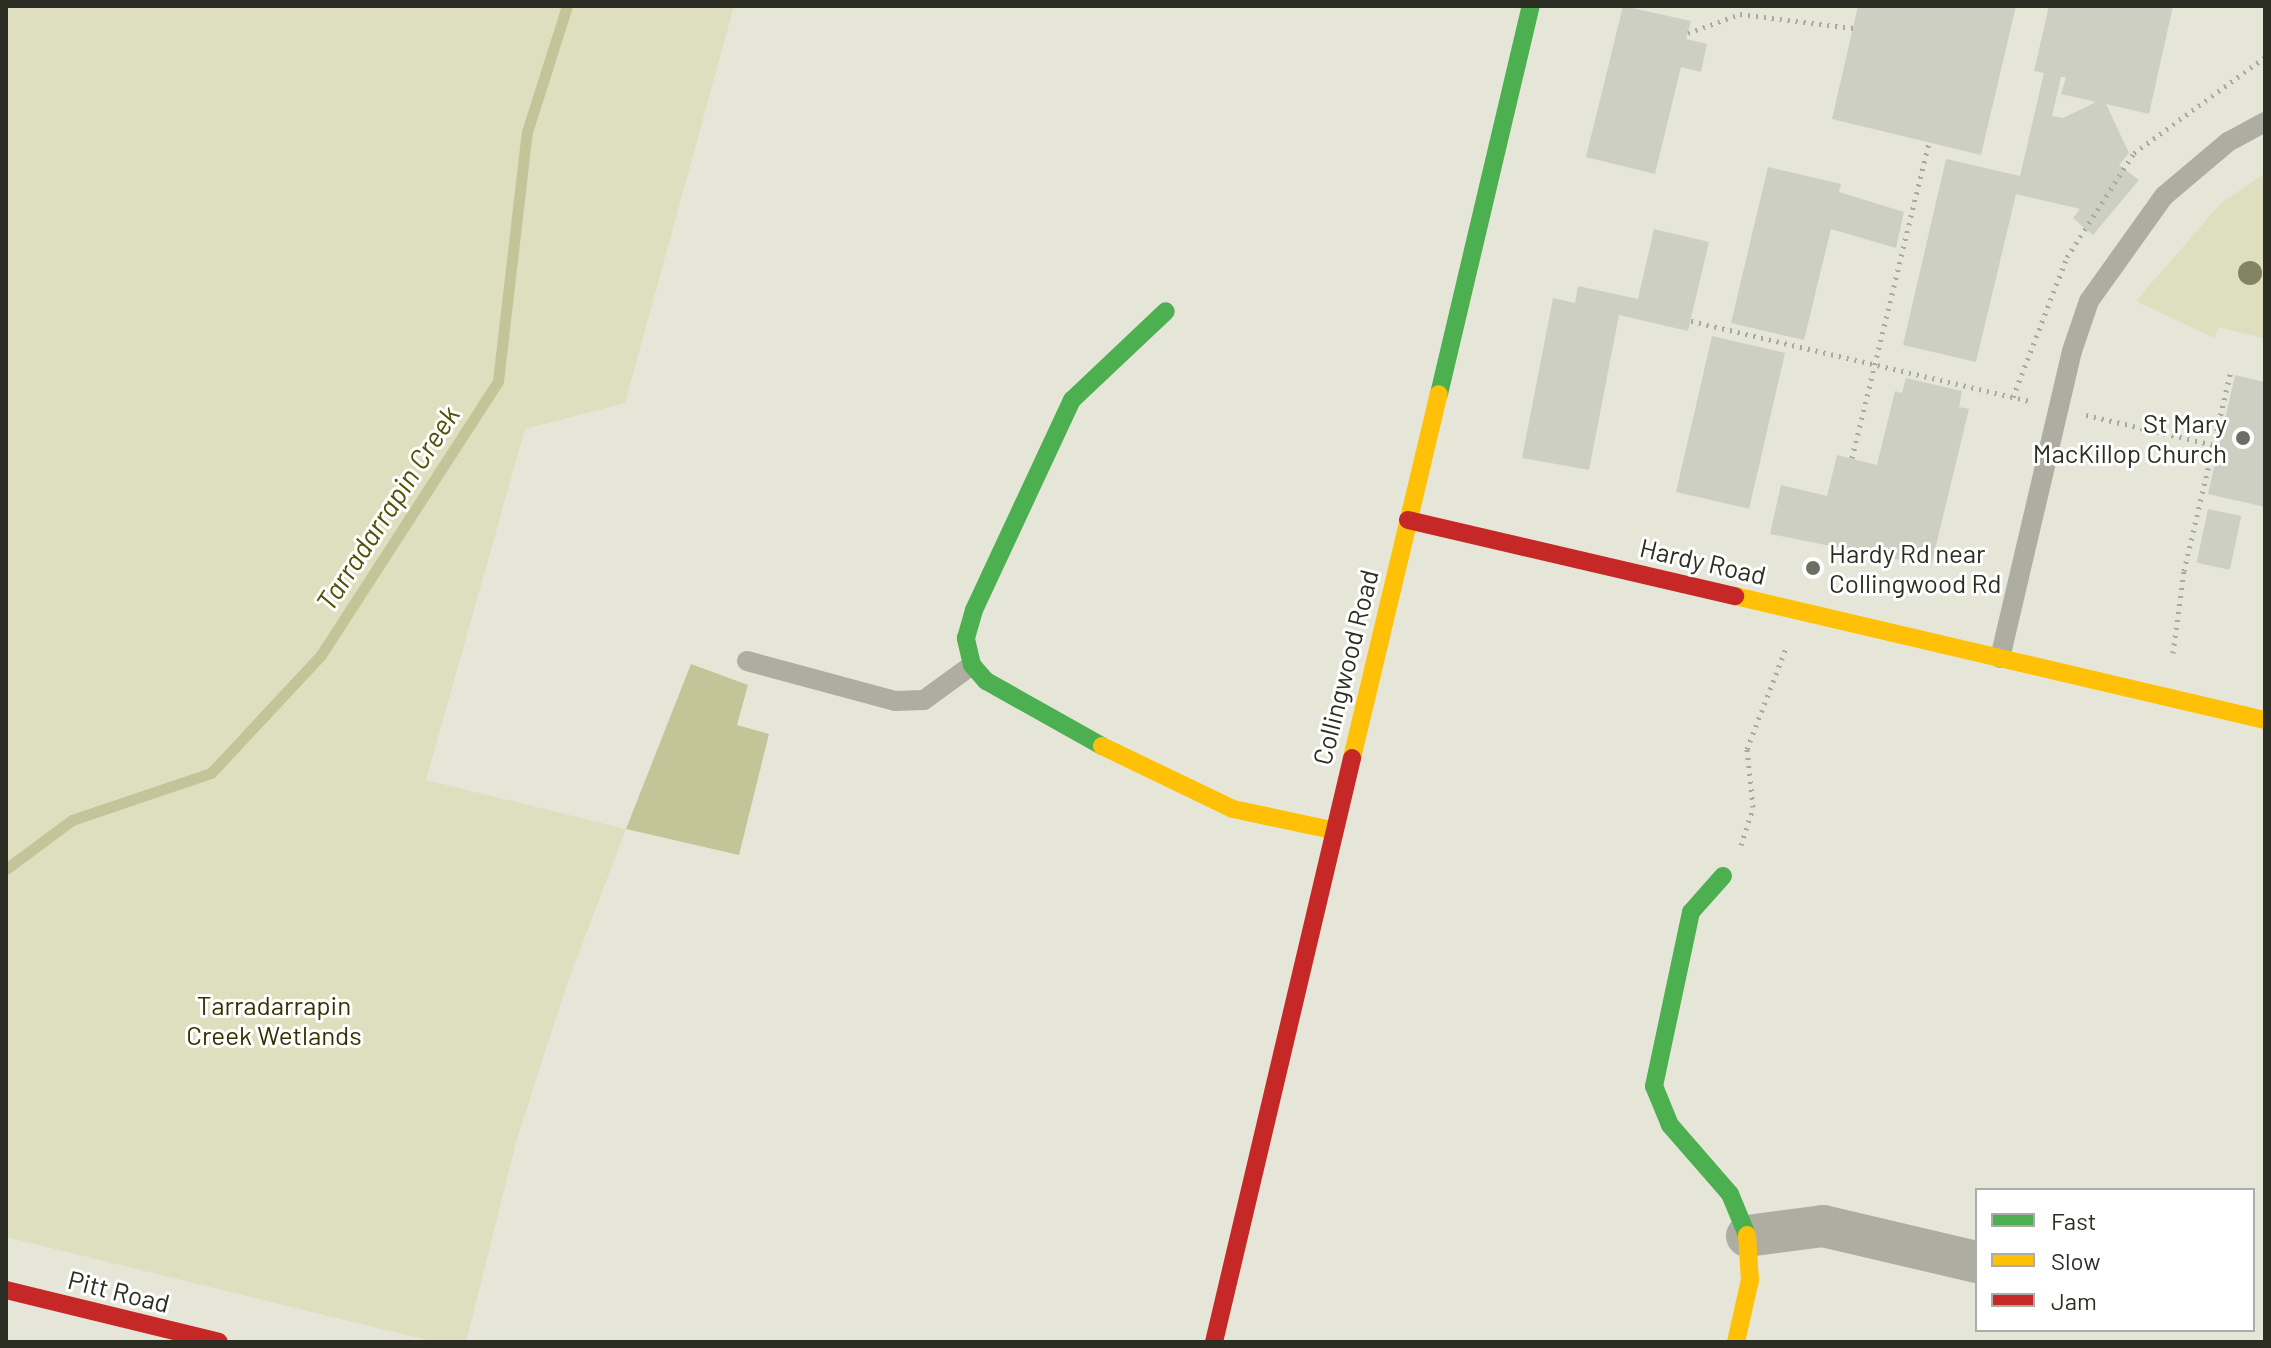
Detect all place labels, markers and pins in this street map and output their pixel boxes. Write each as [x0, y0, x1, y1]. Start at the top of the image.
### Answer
place label: St Mary MacKillop Church [2033, 407, 2227, 468]
marker: St Mary MacKillop Church [2234, 429, 2252, 447]
place label: Hardy Rd near Collingwood Rd [1829, 537, 2002, 598]
marker: Hardy Rd near Collingwood Rd [1804, 559, 1822, 577]

